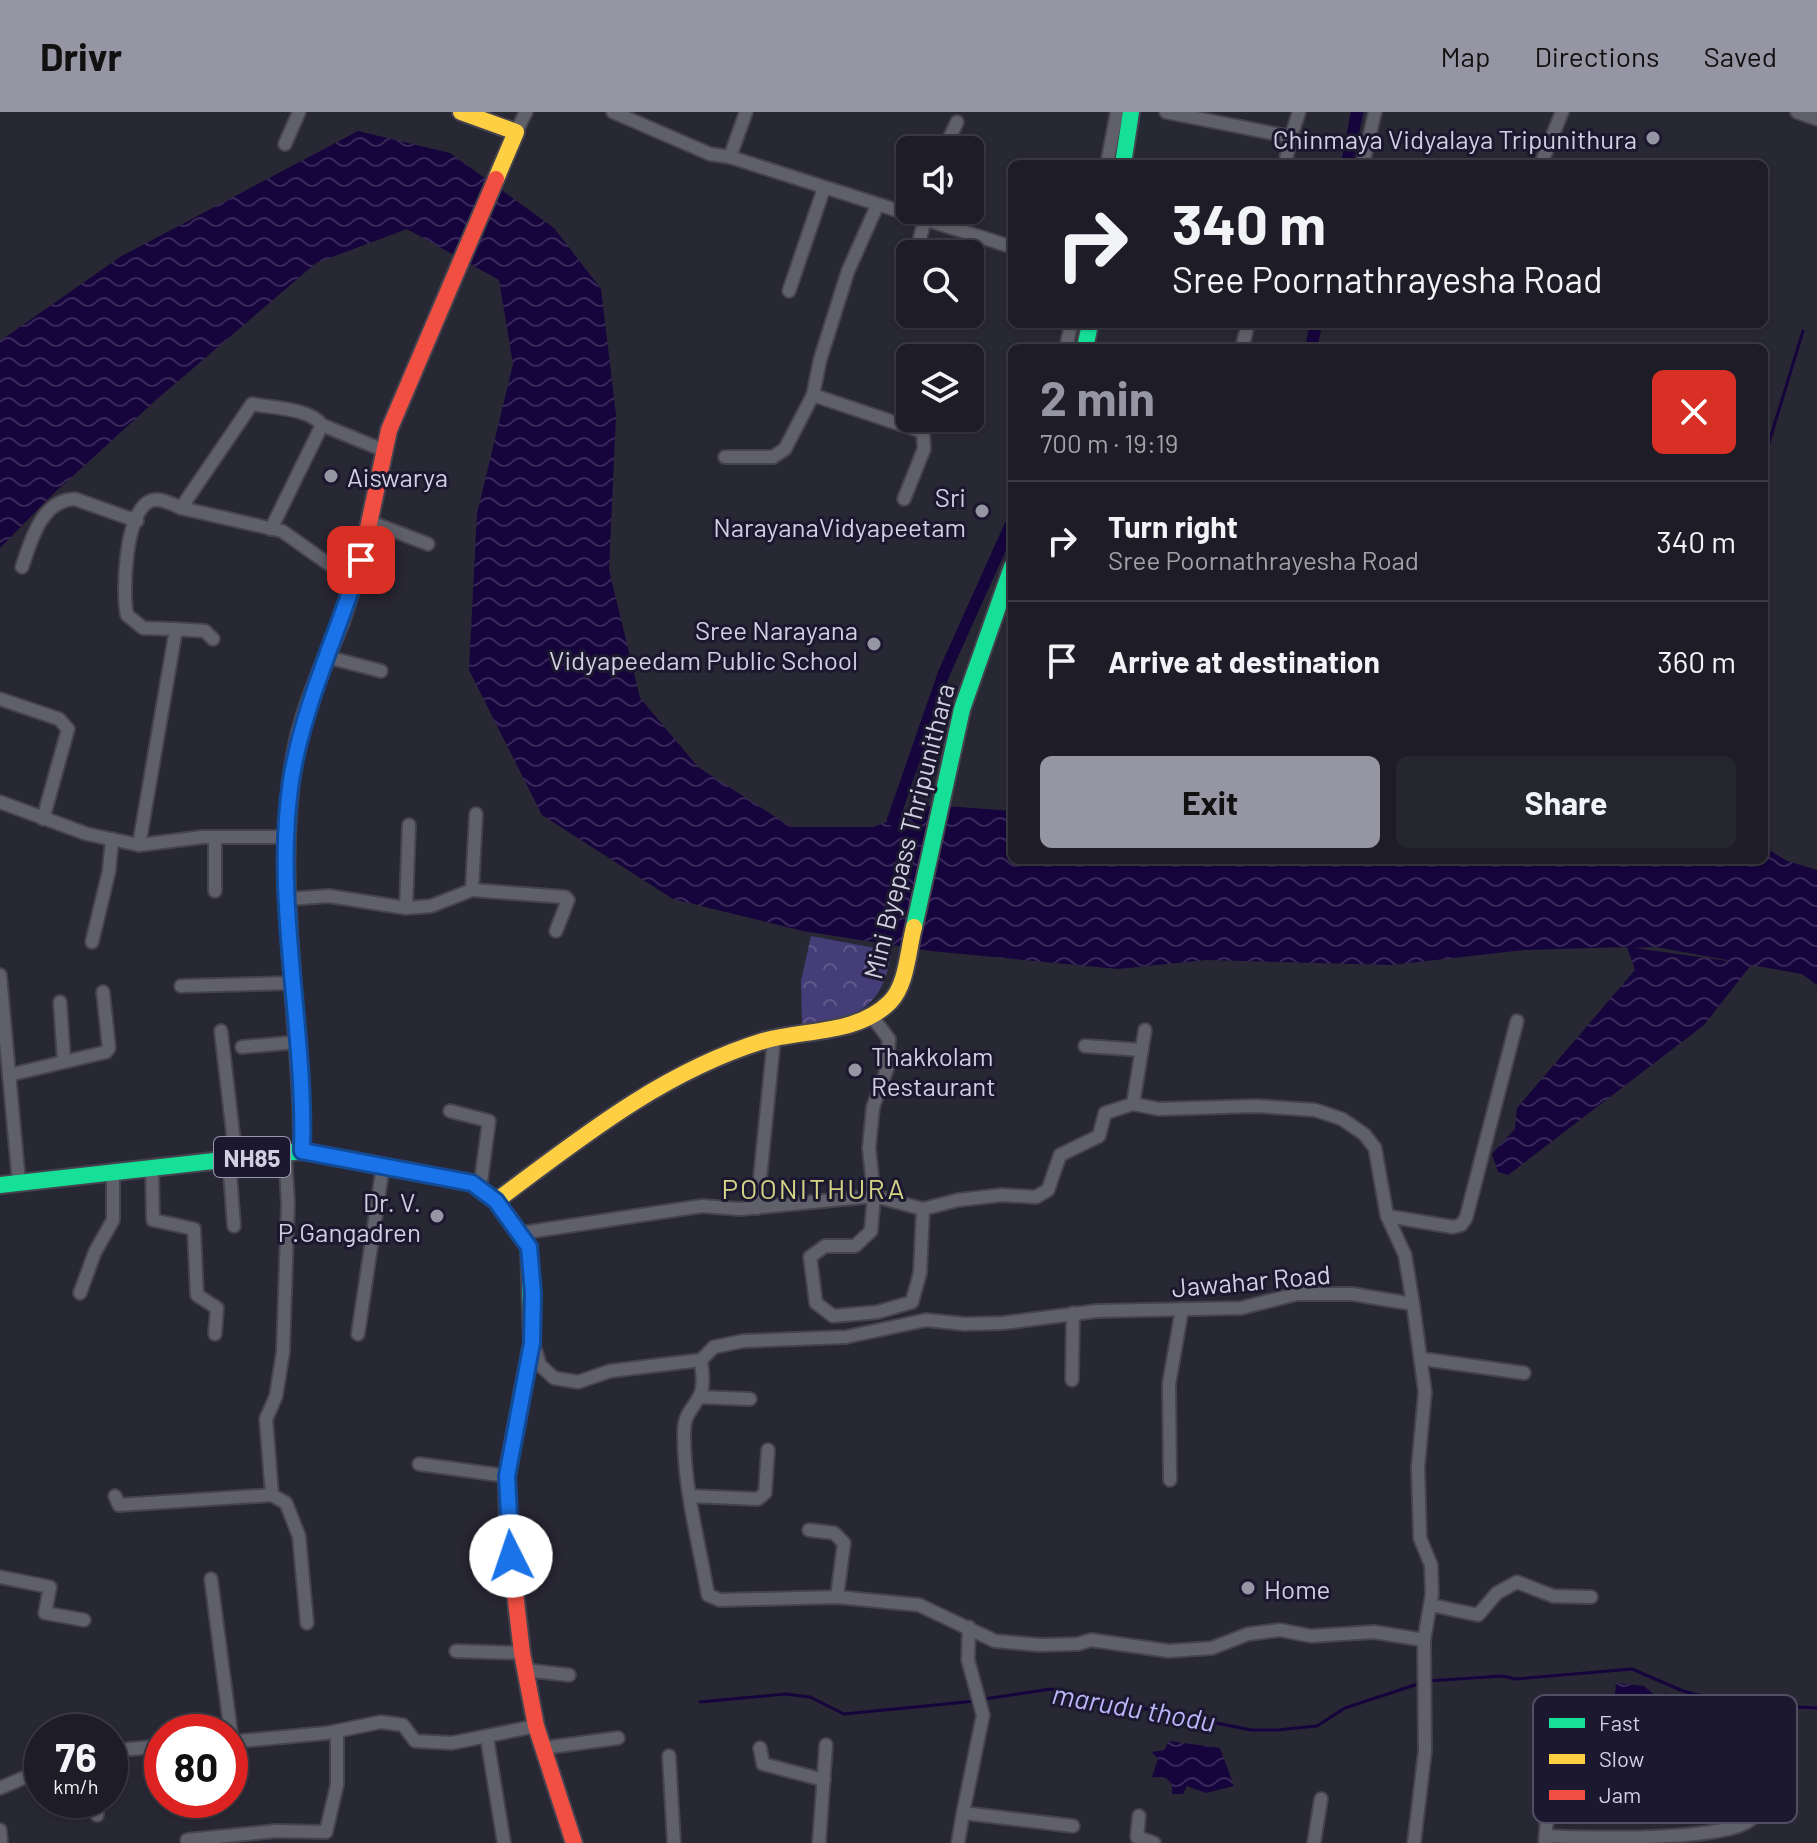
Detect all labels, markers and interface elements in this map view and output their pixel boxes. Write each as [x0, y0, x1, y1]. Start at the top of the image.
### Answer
text: Drivr [40, 33, 122, 79]
text: Map [1441, 39, 1490, 73]
text: Directions [1534, 39, 1660, 73]
text: Saved [1704, 39, 1777, 73]
place label: Chinmaya Vidyalaya Tripunithura [1273, 123, 1637, 154]
marker: Chinmaya Vidyalaya Tripunithura [1644, 129, 1662, 147]
map controls [896, 136, 984, 432]
button: sound [896, 136, 984, 224]
text: 340 m [1172, 189, 1326, 256]
icon: right [1040, 192, 1144, 296]
button: search [896, 240, 984, 328]
text: Sree Poornathrayesha Road [1172, 257, 1603, 300]
button: layers [896, 344, 984, 432]
text: 2 min [1040, 368, 1155, 426]
button: close [1652, 370, 1736, 454]
text: 700 m · 19:19 [1040, 427, 1178, 458]
place label: Aiswarya [347, 461, 448, 492]
marker: Aiswarya [322, 467, 340, 485]
place label: Sri NarayanaVidyapeetam [713, 481, 966, 542]
marker: Sri NarayanaVidyapeetam [973, 502, 991, 520]
text: Turn right [1108, 508, 1238, 544]
icon: right [1040, 519, 1084, 563]
text: 340 m [1656, 523, 1736, 559]
pin [327, 526, 395, 594]
icon: arrive [339, 538, 383, 582]
text: Sree Poornathrayesha Road [1108, 544, 1419, 575]
place label: Sree Narayana Vidyapeedam Public School [549, 614, 858, 675]
marker: Sree Narayana Vidyapeedam Public School [865, 635, 883, 653]
icon: arrive [1040, 639, 1084, 683]
text: Arrive at destination [1108, 643, 1380, 679]
text: 360 m [1657, 643, 1736, 679]
street label: Mini Byepass Thripunithara [856, 680, 960, 982]
button: Exit [1040, 756, 1380, 848]
button: Share [1396, 756, 1736, 848]
place label: Thakkolam Restaurant [871, 1040, 996, 1101]
marker: Thakkolam Restaurant [846, 1061, 864, 1079]
road number: NH85 [214, 1137, 290, 1177]
district label: POONITHURA [721, 1171, 907, 1205]
place label: Dr. V. P.Gangadren [278, 1186, 421, 1247]
marker: Dr. V. P.Gangadren [428, 1207, 446, 1225]
street label: Jawahar Road [1170, 1258, 1332, 1302]
position arrow [469, 1514, 553, 1598]
place label: Home [1264, 1573, 1330, 1604]
marker: Home [1239, 1579, 1257, 1597]
water label: marudu thodu [1050, 1676, 1218, 1738]
legend [1533, 1695, 1797, 1823]
text: Fast [1599, 1709, 1641, 1735]
speed limit sign: 80 [144, 1714, 248, 1818]
text: 76 [55, 1732, 97, 1780]
text: Slow [1599, 1745, 1644, 1771]
text: km/h [53, 1774, 99, 1798]
text: Jam [1599, 1781, 1641, 1807]

